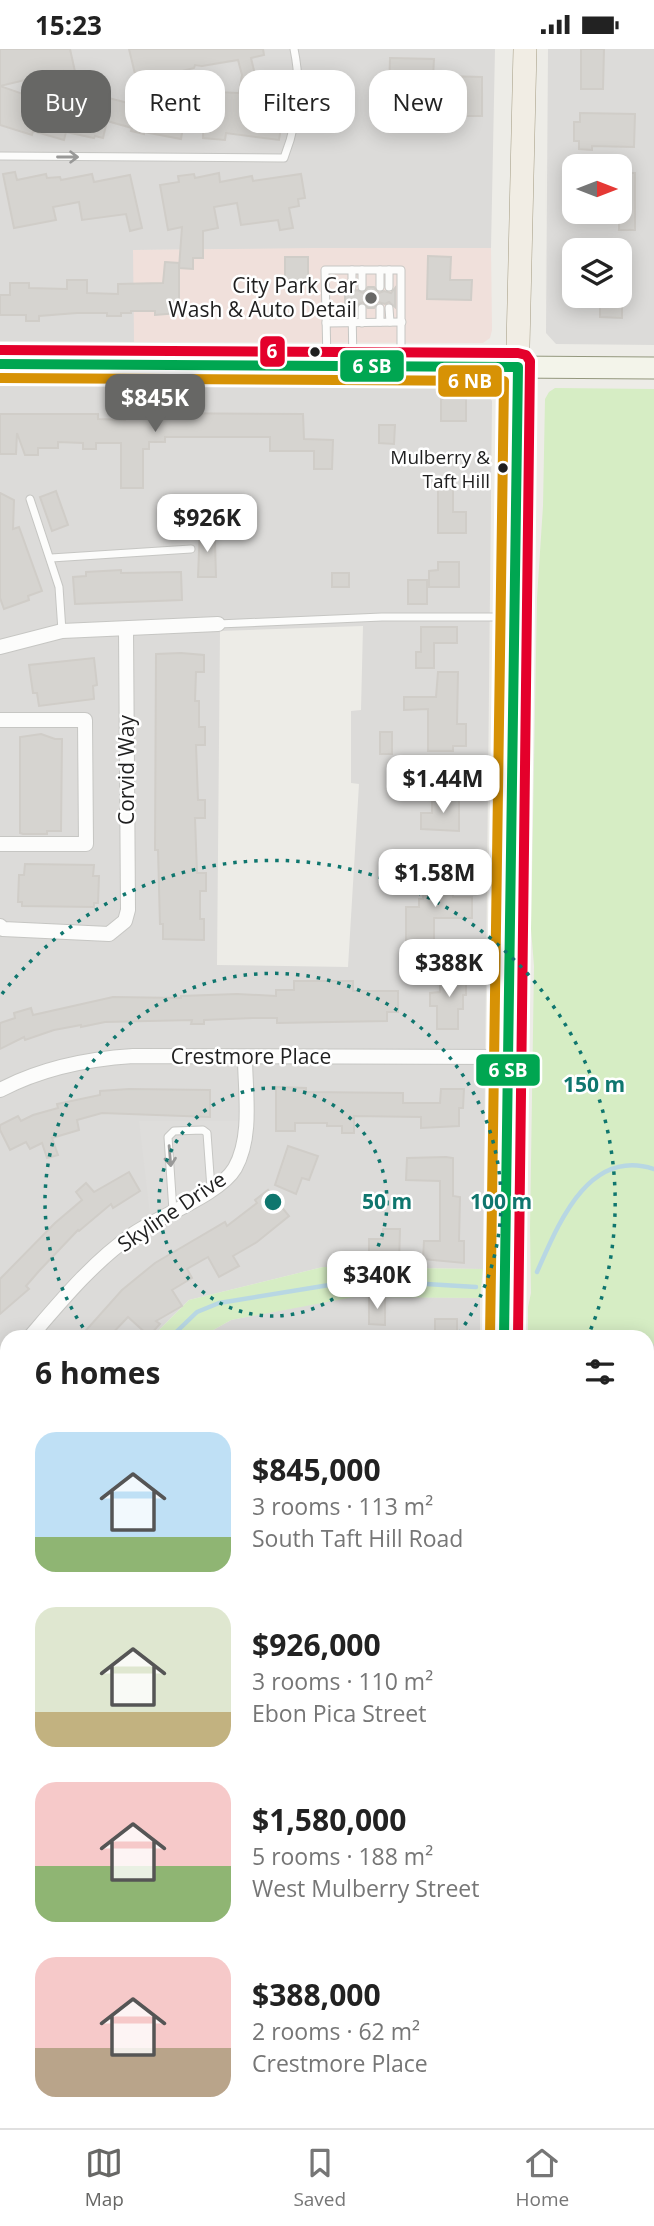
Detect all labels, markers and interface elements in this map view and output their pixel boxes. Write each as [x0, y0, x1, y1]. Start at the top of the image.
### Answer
text: 15:23 [35, 7, 102, 43]
chip: Buy [21, 70, 111, 133]
chip: Rent [125, 70, 225, 133]
chip: Filters [239, 70, 355, 133]
chip: New [369, 70, 467, 133]
one-way arrow [56, 150, 79, 164]
north arrow [562, 154, 632, 224]
map controls [562, 154, 632, 308]
button: layers [562, 238, 632, 308]
place label: City Park Car Wash & Auto Detail [168, 271, 357, 323]
marker: City Park Car Wash & Auto Detail [363, 290, 379, 306]
line badge: 6 [259, 335, 286, 368]
text: 6 [267, 338, 278, 364]
unlabelled marker [308, 345, 322, 359]
line badge: 6 SB [339, 349, 405, 383]
text: 6 SB [352, 353, 392, 379]
line badge: 6 NB [437, 364, 503, 398]
text: 6 NB [448, 368, 492, 394]
pin: $845K [106, 375, 204, 434]
text: $845K [121, 381, 189, 413]
place label: Mulberry & Taft Hill [390, 444, 490, 494]
marker: Mulberry & Taft Hill [496, 461, 510, 475]
pin: $926K [158, 495, 256, 554]
text: $926K [173, 501, 241, 533]
street label: Corvid Way [112, 714, 140, 825]
pin: $1.44M [386, 755, 500, 815]
text: $1.44M [403, 762, 483, 794]
pin: $1.58M [378, 849, 492, 909]
text: $1.58M [395, 856, 475, 888]
pin: $388K [400, 939, 498, 999]
text: $388K [415, 946, 483, 978]
street label: Crestmore Place [171, 1042, 331, 1070]
line badge: 6 SB [475, 1053, 541, 1087]
text: 6 SB [488, 1057, 528, 1083]
text: 150 m [563, 1070, 625, 1098]
one-way arrow [164, 1144, 177, 1167]
street label: Skyline Drive [112, 1165, 231, 1258]
text: 50 m [362, 1187, 412, 1215]
text: 100 m [470, 1187, 532, 1215]
centre of rings [261, 1190, 285, 1214]
pin: $340K [328, 1251, 426, 1311]
text: $340K [343, 1258, 411, 1290]
text: 6 homes [35, 1352, 160, 1393]
icon: filters [581, 1353, 619, 1391]
text: $845,000 [252, 1449, 381, 1490]
icon: home [91, 1460, 175, 1544]
text: 3 rooms · 113 m² [252, 1490, 433, 1522]
text: South Taft Hill Road [252, 1522, 463, 1554]
text: $926,000 [252, 1624, 381, 1665]
icon: home [91, 1635, 175, 1719]
text: 3 rooms · 110 m² [252, 1665, 433, 1697]
text: Ebon Pica Street [252, 1697, 426, 1729]
text: $1,580,000 [252, 1799, 406, 1840]
icon: home [91, 1810, 175, 1894]
text: 5 rooms · 188 m² [252, 1840, 433, 1872]
text: West Mulberry Street [252, 1872, 479, 1904]
text: $388,000 [252, 1974, 381, 2015]
icon: home [91, 1985, 175, 2069]
text: 2 rooms · 62 m² [252, 2015, 420, 2047]
text: Crestmore Place [252, 2047, 428, 2079]
tab: Map [85, 2144, 124, 2212]
tab: Saved [293, 2144, 346, 2212]
tab: Home [516, 2144, 569, 2212]

